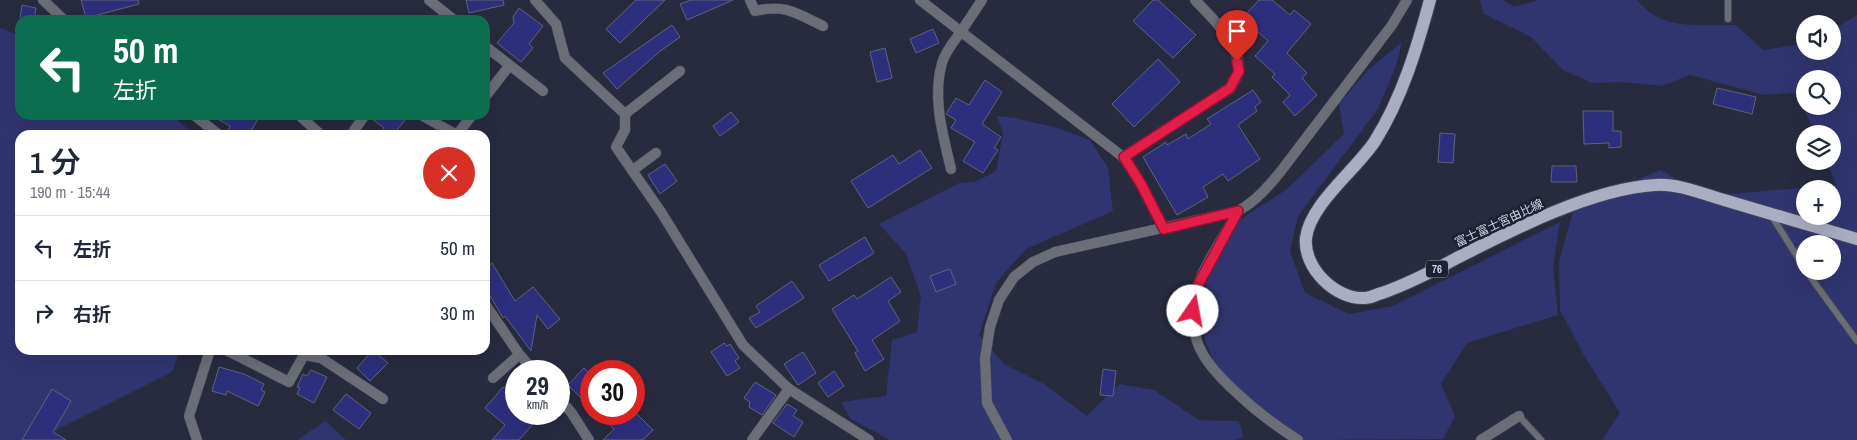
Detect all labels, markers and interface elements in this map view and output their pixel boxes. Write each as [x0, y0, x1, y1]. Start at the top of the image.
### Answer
pin [1216, 10, 1258, 61]
map controls [1796, 15, 1841, 280]
button: sound [1796, 15, 1841, 60]
icon: arrive [1223, 17, 1251, 45]
text: 50 m [113, 27, 178, 74]
icon: left [30, 35, 95, 100]
button: search [1796, 70, 1841, 115]
text: 左折 [113, 75, 157, 105]
button: layers [1796, 125, 1841, 170]
text: 1 分 [30, 142, 81, 182]
button: close [423, 147, 475, 199]
button: + [1796, 180, 1841, 225]
text: 190 m · 15:44 [30, 181, 110, 203]
street label: 富士富士宮由比線 [1452, 195, 1546, 251]
icon: left [30, 234, 58, 262]
text: 50 m [440, 235, 475, 261]
button: − [1796, 235, 1841, 280]
text: 左折 [73, 236, 111, 262]
road number: 76 [1426, 260, 1448, 278]
position arrow [1166, 284, 1218, 336]
icon: right [30, 299, 58, 327]
text: 30 m [440, 300, 475, 326]
text: 右折 [73, 301, 111, 327]
speed limit sign: 30 [580, 360, 645, 425]
text: 29 [526, 369, 549, 403]
text: km/h [527, 397, 548, 413]

